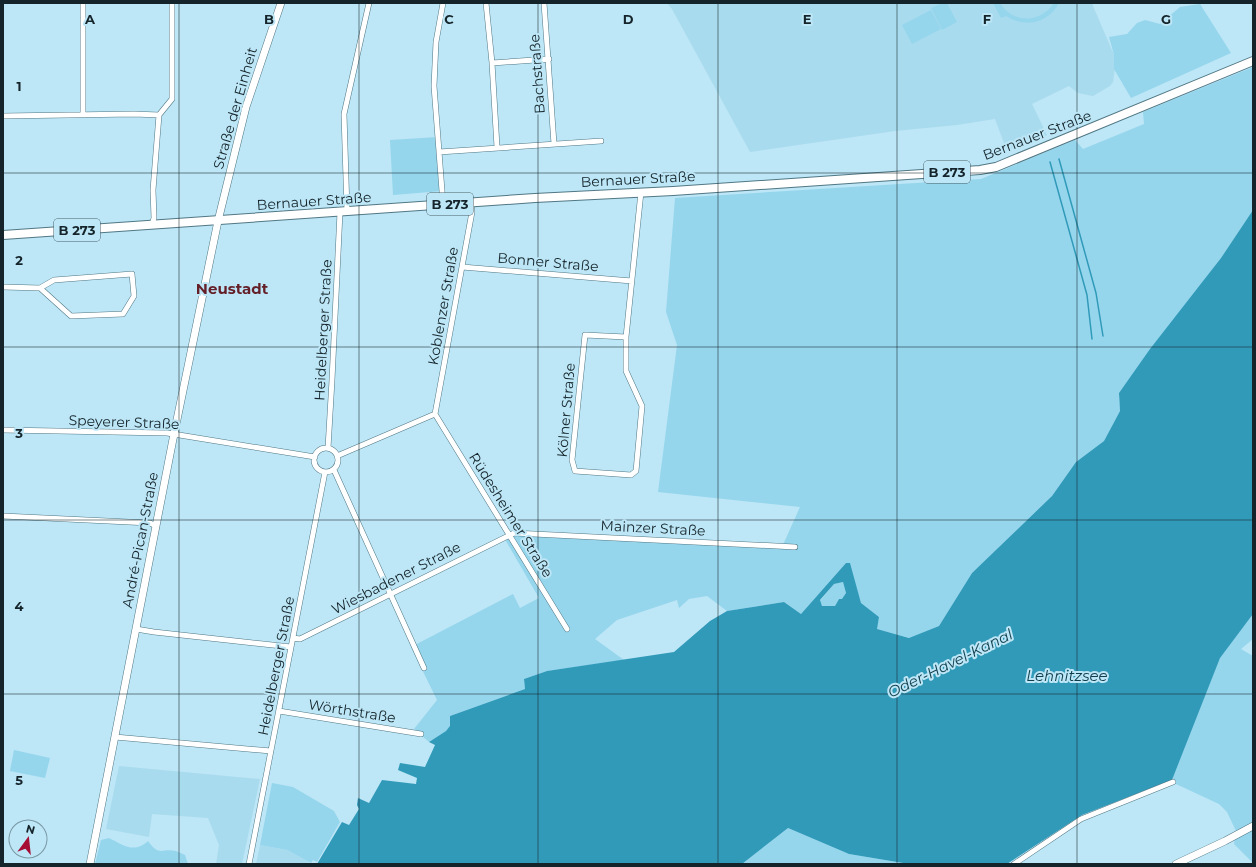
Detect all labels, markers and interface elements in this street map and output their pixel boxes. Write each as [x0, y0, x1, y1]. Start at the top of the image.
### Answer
text: A [84, 11, 96, 27]
text: B [264, 11, 274, 27]
text: C [444, 11, 454, 27]
text: D [623, 11, 634, 27]
text: E [803, 11, 812, 27]
text: F [983, 11, 991, 27]
text: G [1161, 11, 1171, 27]
street label: Bachstraße [525, 34, 549, 114]
street label: Straße der Einheit [209, 45, 261, 171]
text: 1 [16, 78, 22, 94]
street label: Bernauer Straße [980, 106, 1094, 164]
road number: B 273 [924, 161, 970, 183]
street label: Bernauer Straße [580, 167, 696, 191]
street label: Bernauer Straße [256, 188, 372, 214]
road number: B 273 [427, 193, 473, 215]
road number: B 273 [54, 219, 100, 241]
street label: Koblenzer Straße [424, 245, 462, 367]
street label: Bonner Straße [497, 249, 599, 275]
text: 2 [15, 252, 23, 268]
street label: Heidelberger Straße [310, 259, 336, 401]
district label: Neustadt [196, 279, 269, 298]
street label: Kölner Straße [553, 362, 579, 458]
street label: Speyerer Straße [68, 411, 180, 433]
text: 3 [14, 425, 23, 441]
street label: Rüdesheimer Straße [465, 449, 557, 581]
street label: André-Pican-Straße [118, 470, 162, 610]
street label: Mainzer Straße [600, 516, 706, 540]
street label: Wiesbadener Straße [328, 538, 464, 618]
street label: Heidelberger Straße [254, 595, 298, 737]
text: 4 [15, 598, 24, 614]
water label: Oder-Havel-Kanal [884, 624, 1016, 702]
water label: Lehnitzsee [1026, 666, 1108, 685]
street label: Wörthstraße [307, 695, 397, 727]
text: 5 [15, 772, 23, 788]
north arrow [8, 819, 48, 859]
text: N [24, 821, 37, 837]

